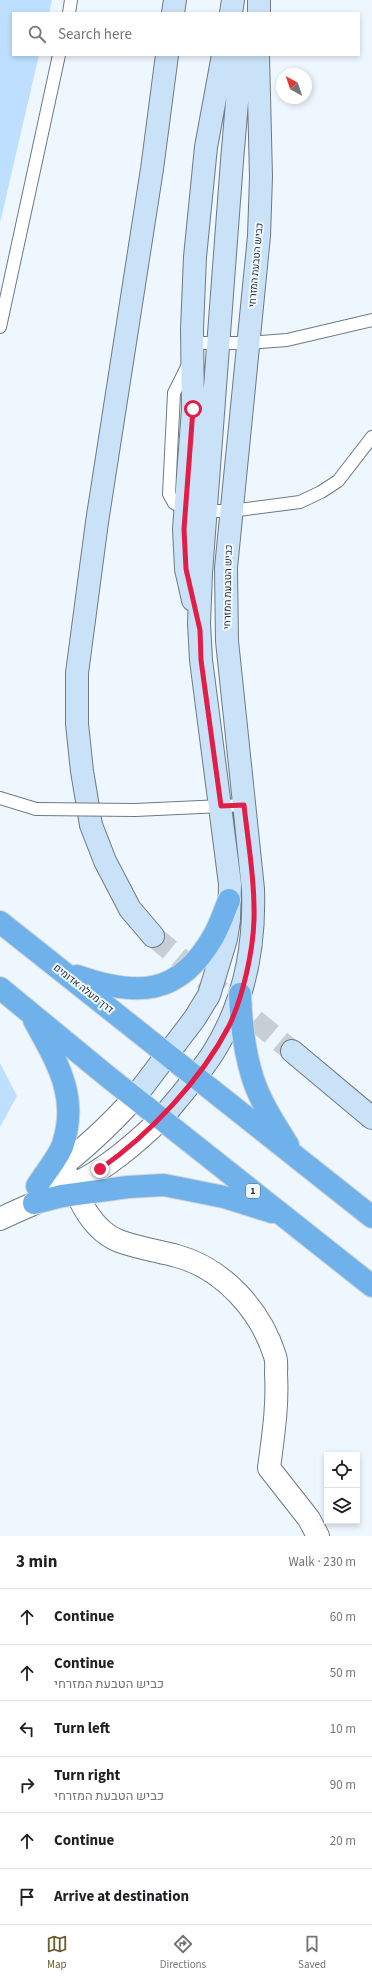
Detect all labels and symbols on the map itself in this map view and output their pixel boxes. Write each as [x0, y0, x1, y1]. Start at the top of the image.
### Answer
north arrow [276, 68, 312, 104]
street label: כביש הטבעת המזרחי [245, 222, 267, 308]
route start [184, 400, 202, 418]
street label: כביש הטבעת המזרחי [220, 545, 236, 629]
street label: דרך מעלה אדומים [51, 961, 116, 1017]
route end [91, 1160, 109, 1178]
road number: 1 [246, 1184, 260, 1198]

